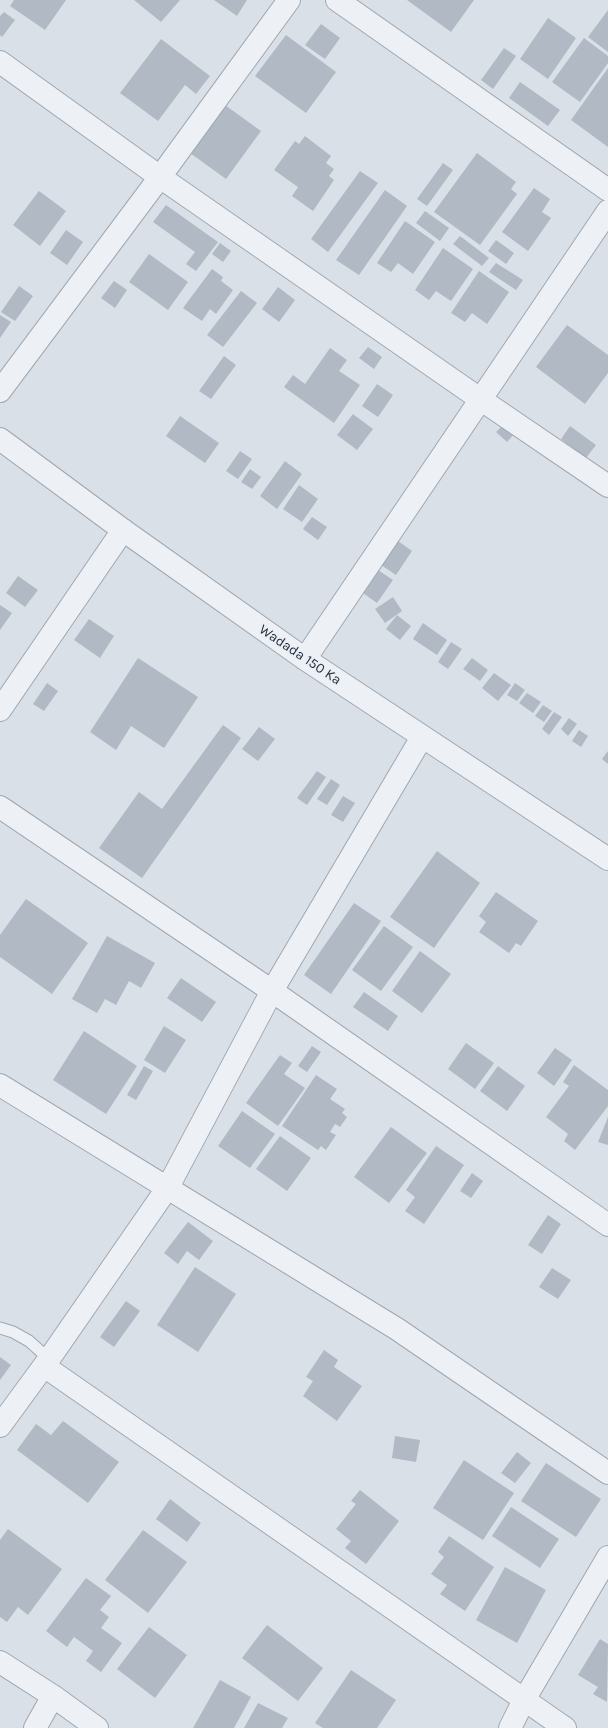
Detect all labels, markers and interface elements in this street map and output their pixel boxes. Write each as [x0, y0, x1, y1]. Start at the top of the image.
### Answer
street label: Wadada 150 Ka [256, 621, 344, 689]

